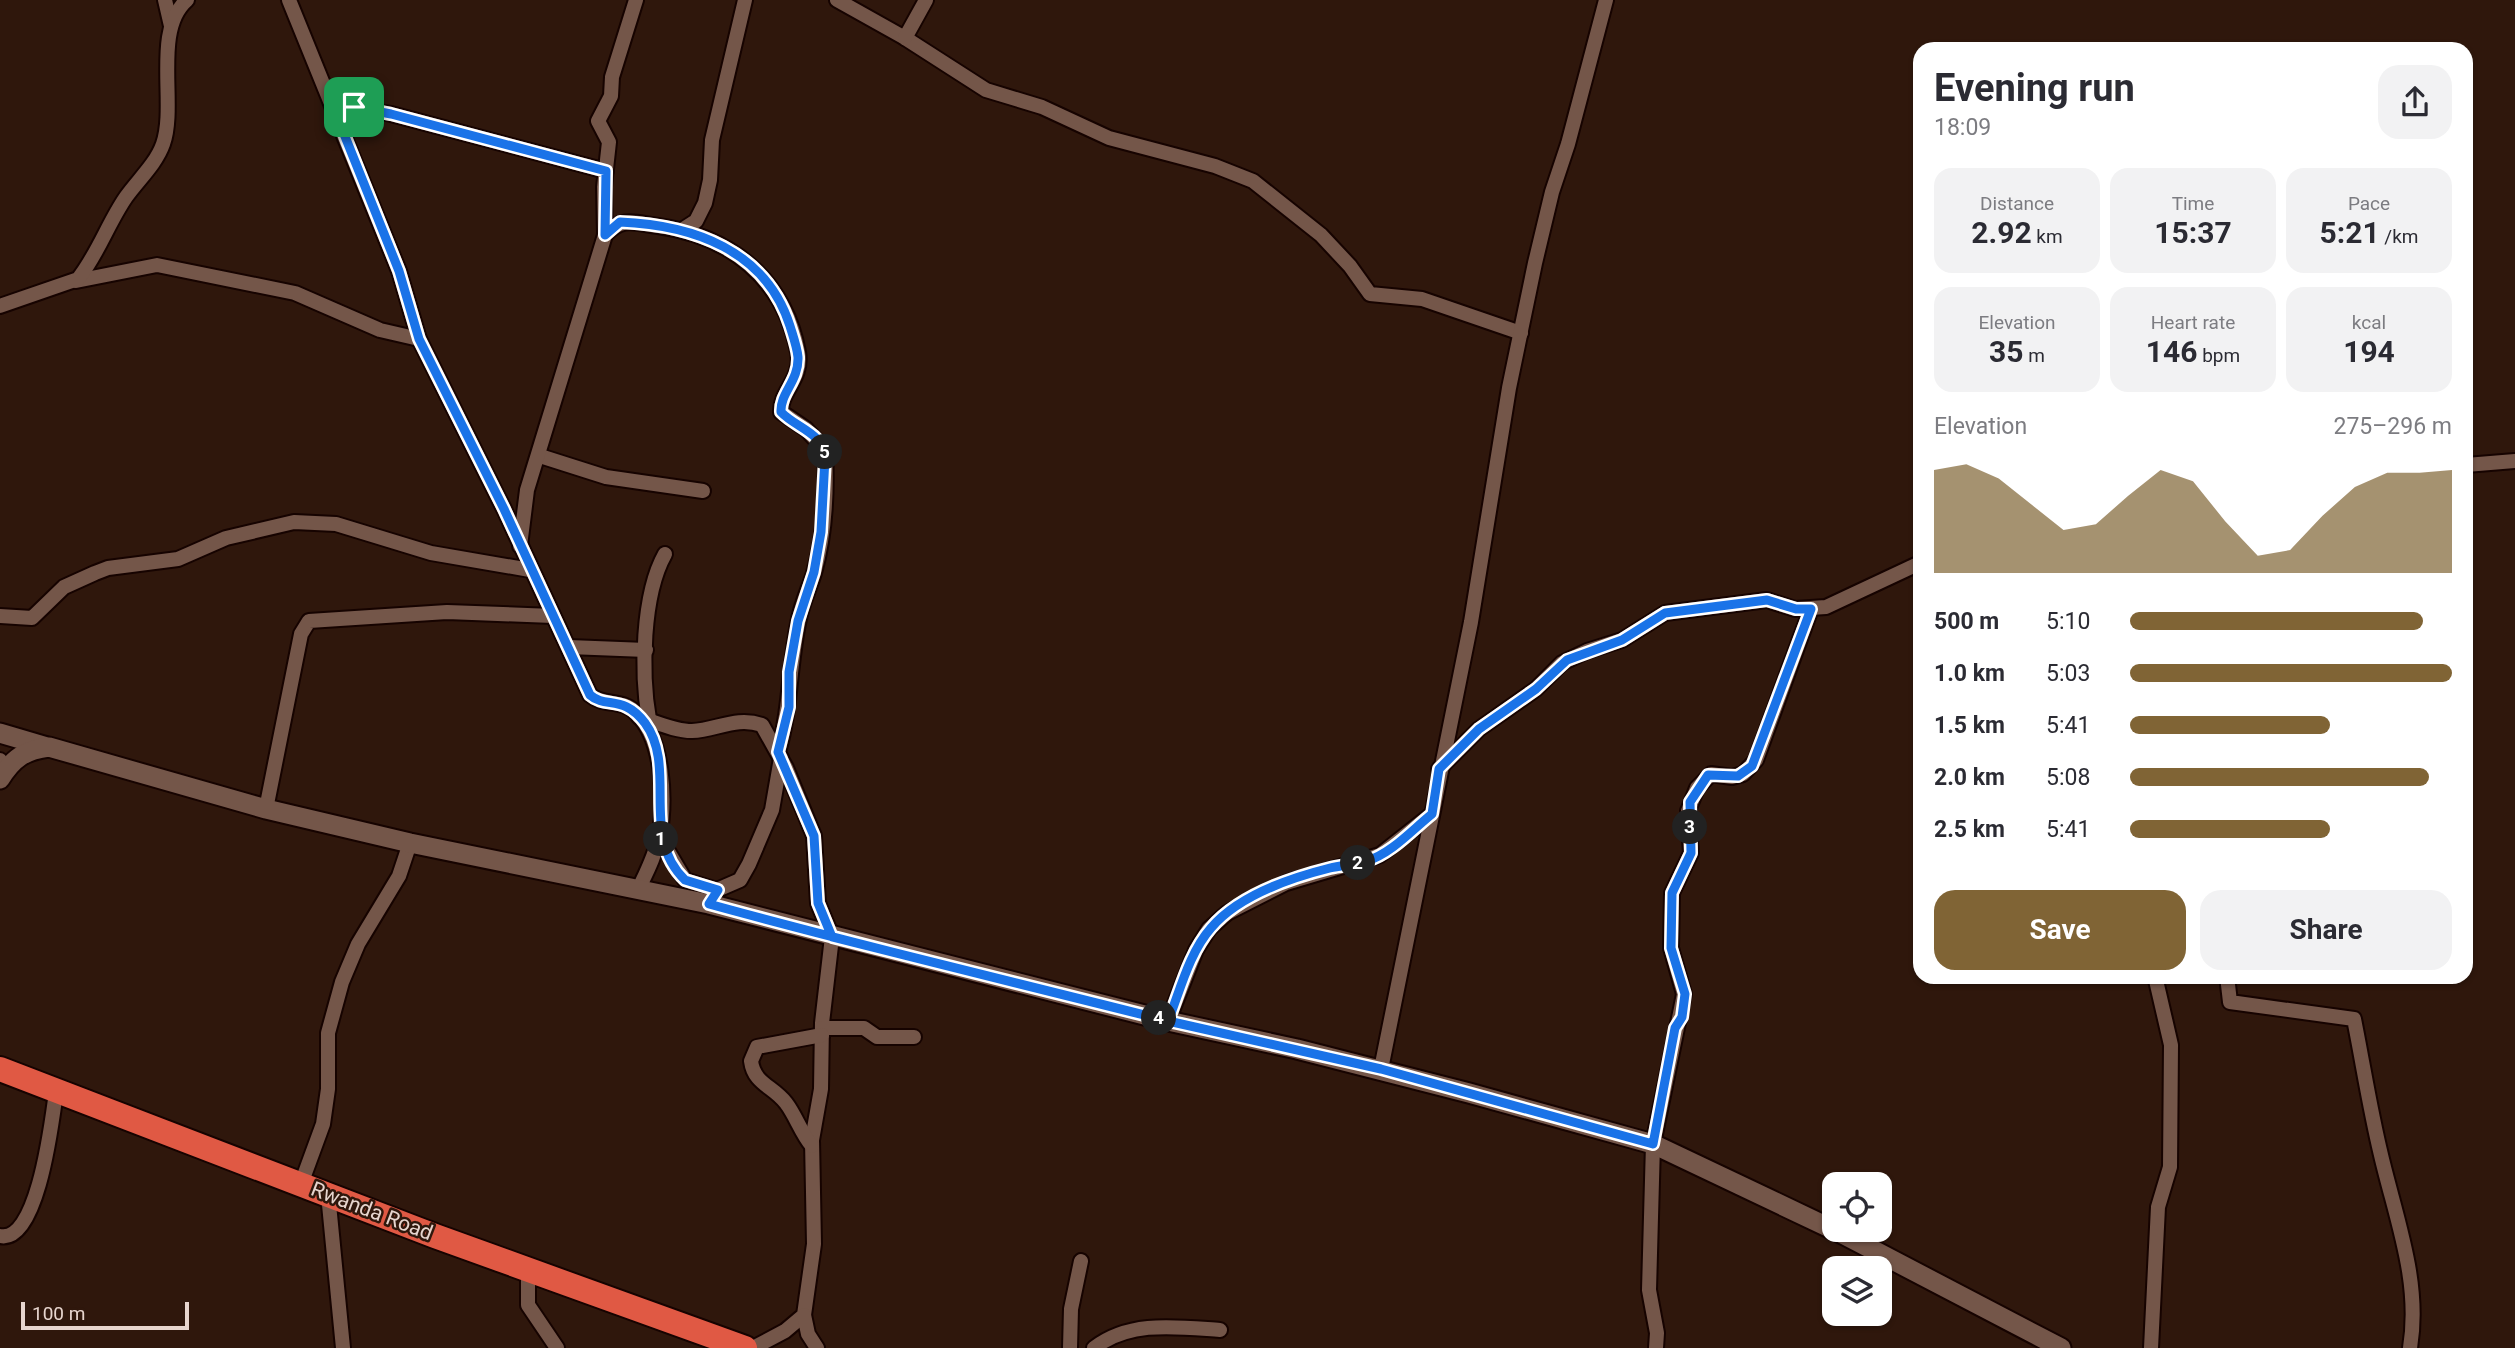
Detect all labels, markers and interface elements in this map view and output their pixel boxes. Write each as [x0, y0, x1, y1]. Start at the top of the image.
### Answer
button: share [2378, 65, 2452, 139]
text: Evening run [1934, 66, 2135, 110]
pin [324, 77, 384, 137]
icon: arrive [335, 88, 373, 126]
text: 18:09 [1934, 114, 1991, 141]
text: Distance [1980, 192, 2054, 215]
text: Time [2172, 192, 2214, 215]
text: Pace [2348, 192, 2390, 215]
text: 2.92 [1971, 215, 2032, 250]
text: 15:37 [2154, 215, 2232, 250]
text: 5:21 [2320, 215, 2380, 250]
text: km [2032, 225, 2063, 248]
text: /km [2380, 225, 2418, 248]
text: Elevation [1979, 311, 2055, 334]
text: Heart rate [2151, 311, 2235, 334]
text: kcal [2352, 311, 2386, 334]
text: 35 [1989, 334, 2024, 369]
text: 146 [2146, 334, 2197, 369]
text: 194 [2343, 334, 2395, 369]
text: m [2024, 344, 2045, 367]
text: bpm [2197, 344, 2240, 367]
text: Elevation [1934, 413, 2027, 440]
text: 275–296 m [2333, 413, 2452, 440]
pin: 5 [808, 434, 842, 470]
text: 5 [819, 440, 830, 463]
text: 500 m [1934, 608, 1999, 635]
text: 5:10 [2046, 608, 2090, 635]
text: 1.0 km [1934, 660, 2005, 687]
text: 5:03 [2046, 660, 2090, 687]
text: 1.5 km [1934, 712, 2005, 739]
text: 5:41 [2046, 712, 2090, 739]
text: 2.0 km [1934, 764, 2005, 791]
text: 5:08 [2046, 764, 2090, 791]
pin: 3 [1672, 810, 1708, 844]
text: 3 [1684, 815, 1695, 838]
text: 2.5 km [1934, 816, 2005, 843]
text: 5:41 [2046, 816, 2090, 843]
pin: 1 [644, 822, 678, 856]
text: 1 [655, 827, 666, 850]
pin: 2 [1340, 846, 1376, 880]
text: 2 [1352, 851, 1363, 874]
button: Save [1934, 890, 2186, 970]
button: Share [2200, 890, 2452, 970]
pin: 4 [1142, 1000, 1176, 1036]
text: 4 [1153, 1006, 1164, 1029]
map controls [1822, 1172, 1892, 1326]
button: locate [1822, 1172, 1892, 1242]
street label: Rwanda Road [308, 1177, 436, 1245]
button: layers [1822, 1256, 1892, 1326]
scale bar [21, 1299, 189, 1331]
text: 100 m [32, 1302, 85, 1325]

